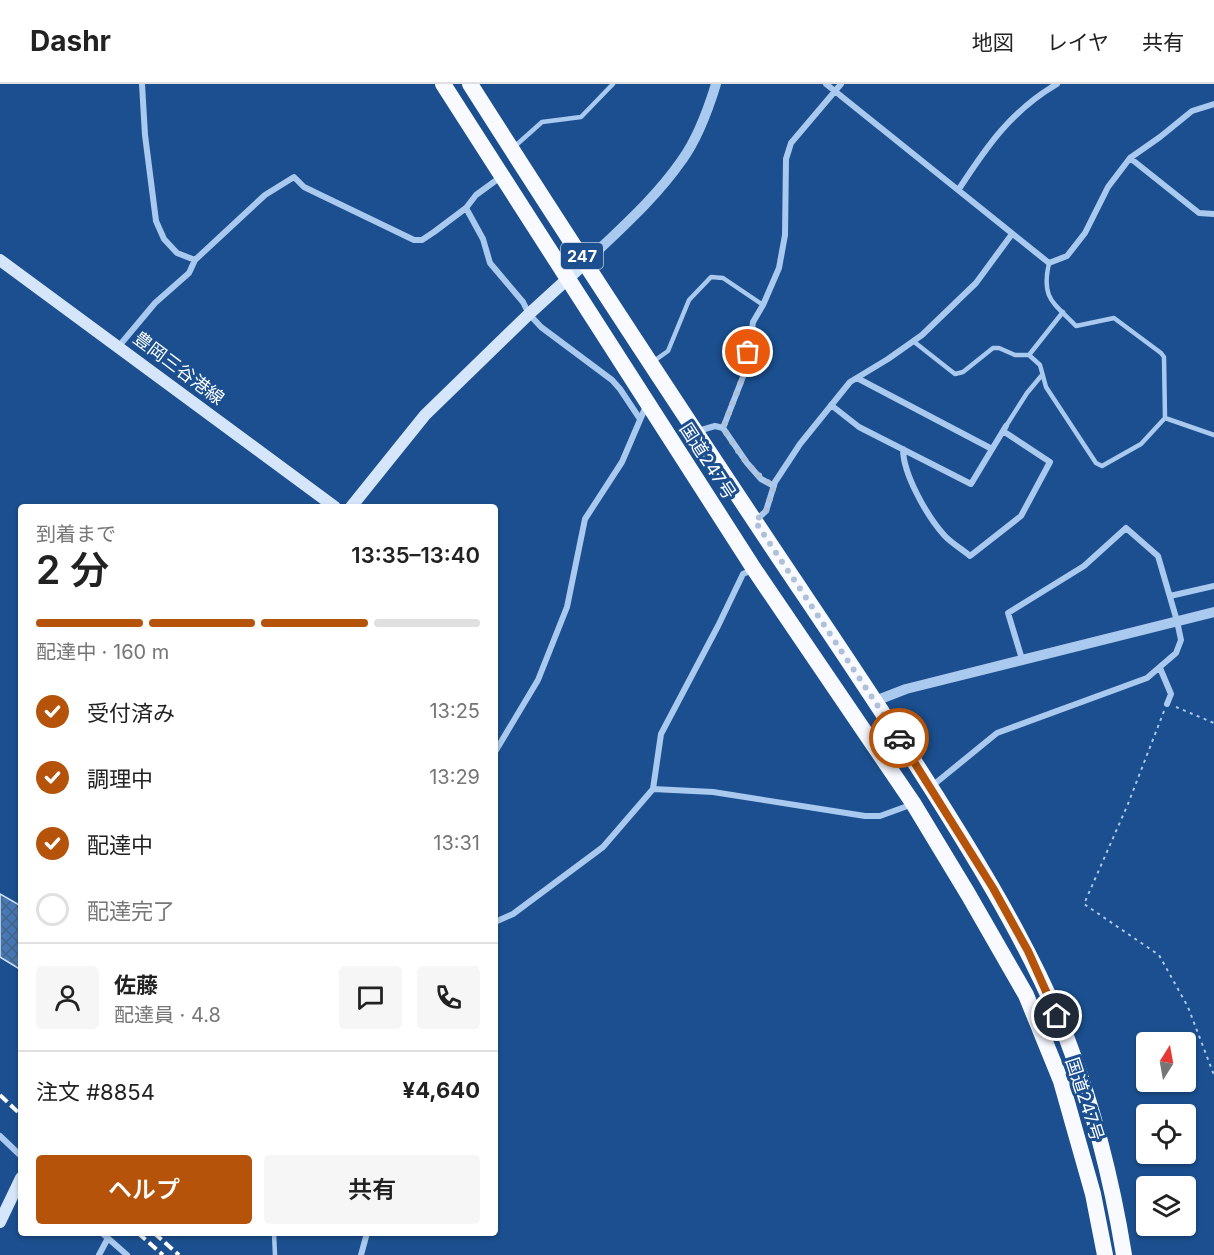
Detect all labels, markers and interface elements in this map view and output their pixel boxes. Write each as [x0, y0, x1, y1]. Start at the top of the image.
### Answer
text: Dashr [30, 24, 111, 58]
text: 地図 [972, 30, 1014, 55]
text: レイヤ [1047, 30, 1109, 55]
text: 共有 [1142, 30, 1184, 55]
road number: 247 [561, 243, 603, 269]
pin [722, 326, 773, 377]
street label: 豊岡三谷港線 [130, 327, 228, 409]
icon: bag [731, 335, 764, 368]
street label: 国道247号 [676, 419, 740, 503]
text: 到着まで [36, 522, 116, 546]
text: 13:35–13:40 [351, 542, 480, 568]
text: 2 分 [36, 546, 109, 593]
text: 配達中 · 160 m [36, 640, 169, 664]
icon: check [36, 695, 69, 728]
text: 13:25 [429, 699, 480, 723]
text: 受付済み [87, 700, 175, 726]
courier [869, 708, 929, 768]
icon: car [883, 722, 916, 755]
icon: check [36, 761, 69, 794]
text: 13:29 [429, 765, 480, 789]
text: 調理中 [87, 766, 153, 792]
icon: check [36, 827, 69, 860]
text: 13:31 [433, 831, 480, 855]
text: 配達中 [87, 832, 153, 858]
text: 配達完了 [87, 898, 175, 924]
button: person [36, 966, 99, 1029]
button: chat [339, 966, 402, 1029]
button: phone [417, 966, 480, 1029]
text: 佐藤 [114, 972, 158, 998]
pin [1031, 990, 1082, 1041]
icon: home [1040, 999, 1073, 1032]
text: 配達員 · 4.8 [114, 1003, 221, 1027]
north arrow [1136, 1032, 1196, 1092]
map controls [1136, 1032, 1196, 1236]
street label: 国道247号 [1062, 1055, 1108, 1143]
text: ¥4,640 [403, 1077, 480, 1103]
text: 注文 #8854 [36, 1079, 155, 1105]
button: locate [1136, 1104, 1196, 1164]
button: ヘルプ [36, 1155, 252, 1224]
button: 共有 [264, 1155, 480, 1224]
button: layers [1136, 1176, 1196, 1236]

